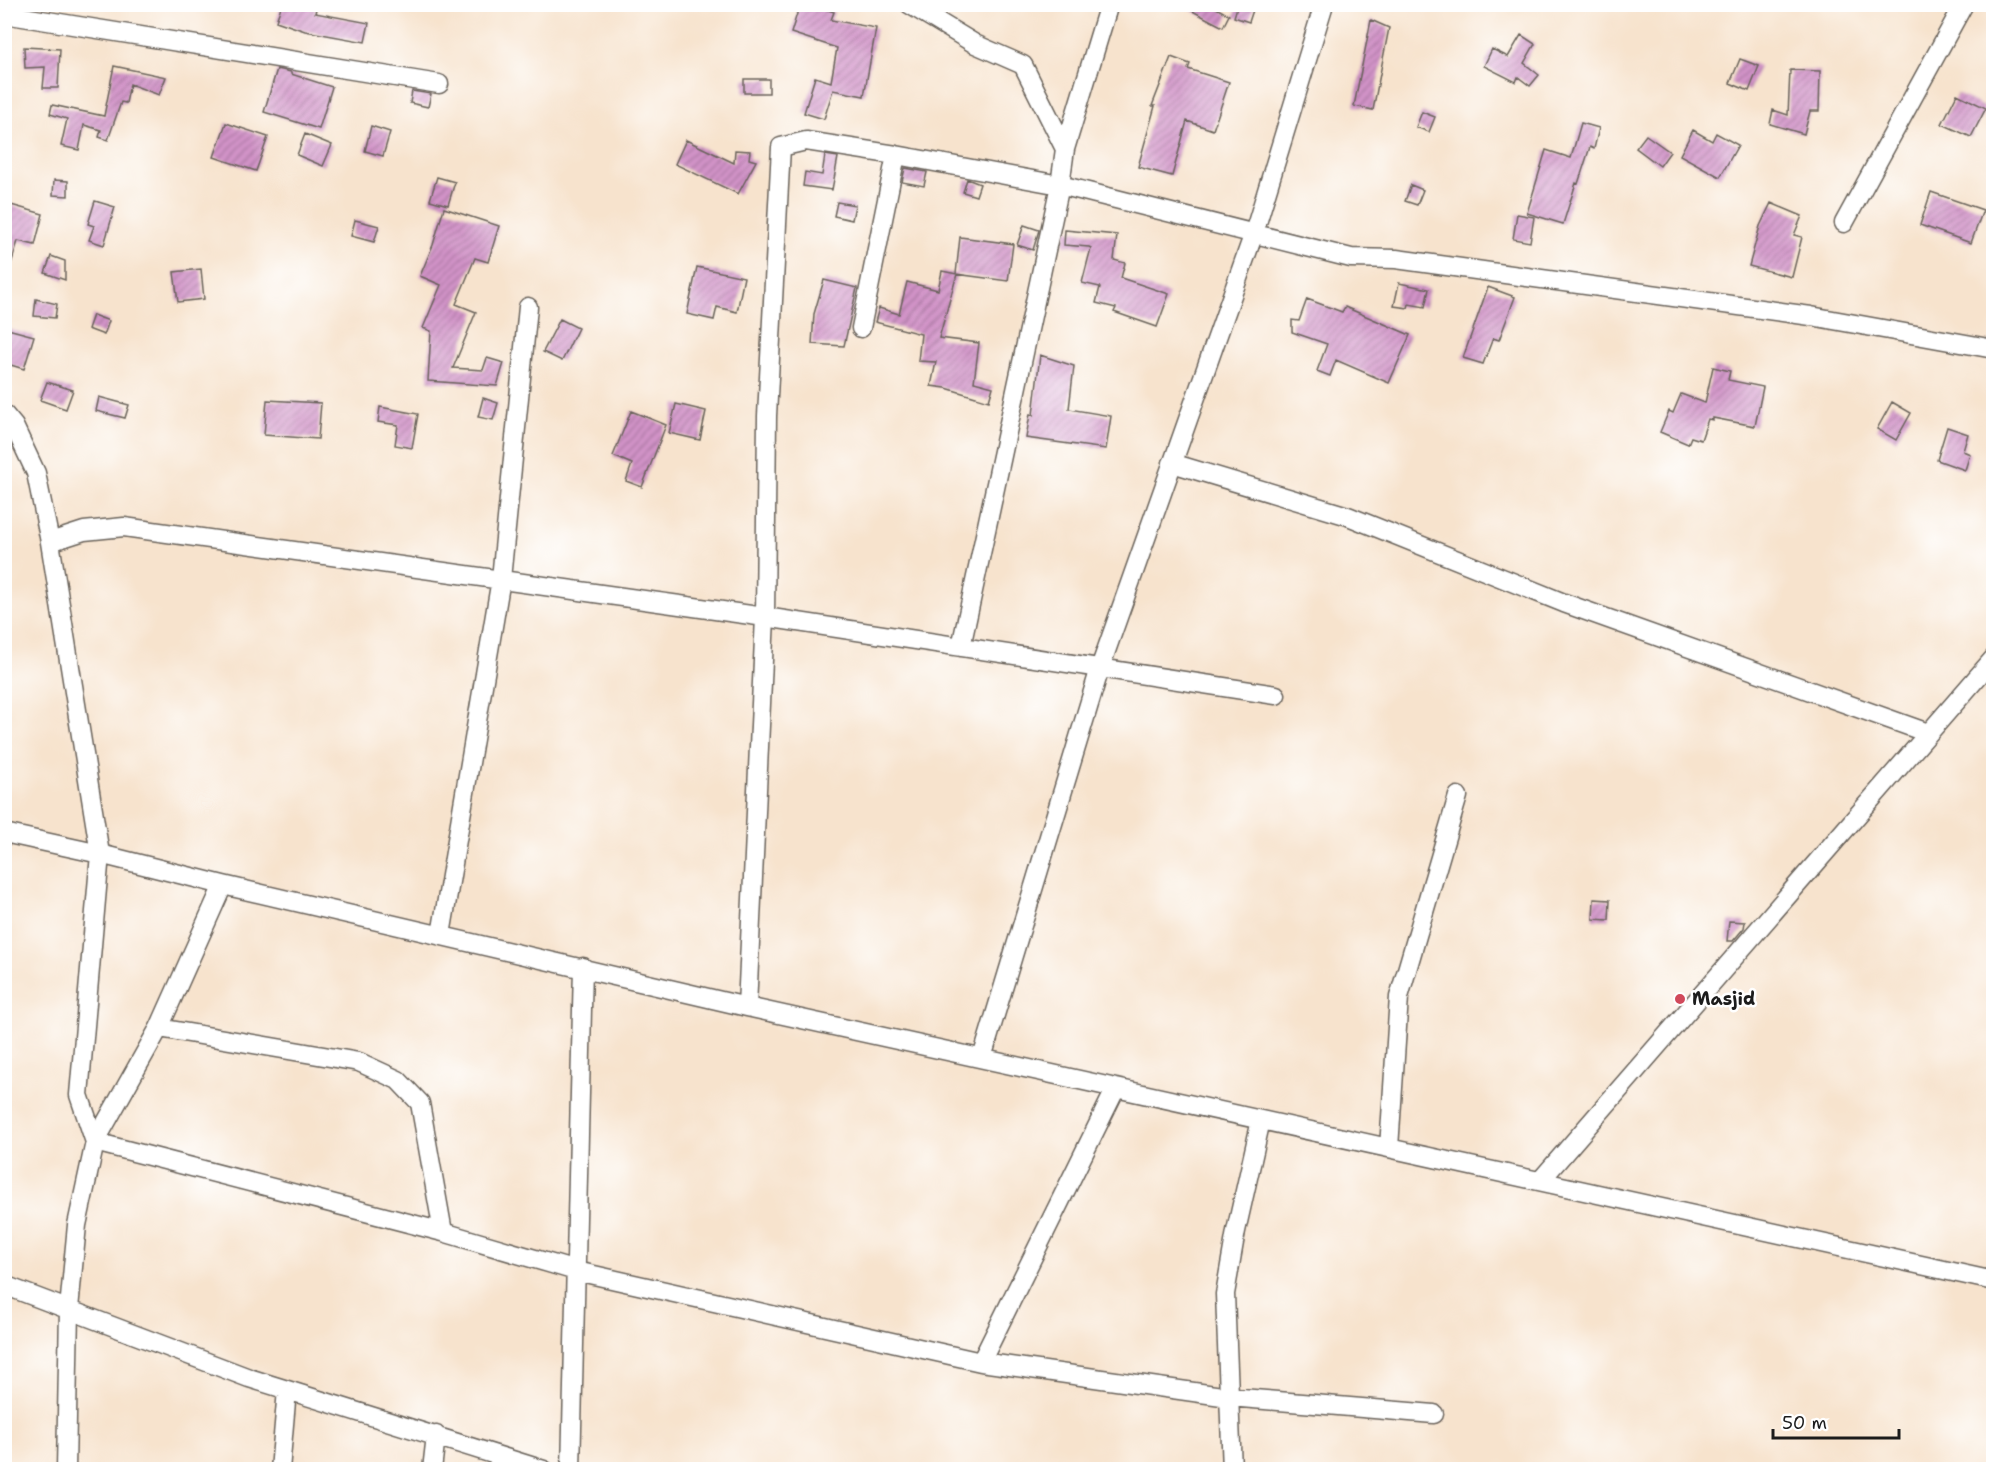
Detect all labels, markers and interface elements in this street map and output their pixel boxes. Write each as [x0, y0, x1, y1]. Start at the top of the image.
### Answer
place label: Masjid [1692, 987, 1755, 1011]
marker: Masjid [1673, 992, 1687, 1006]
scale bar [1773, 1402, 1899, 1440]
text: 50 m [1782, 1411, 1827, 1435]

